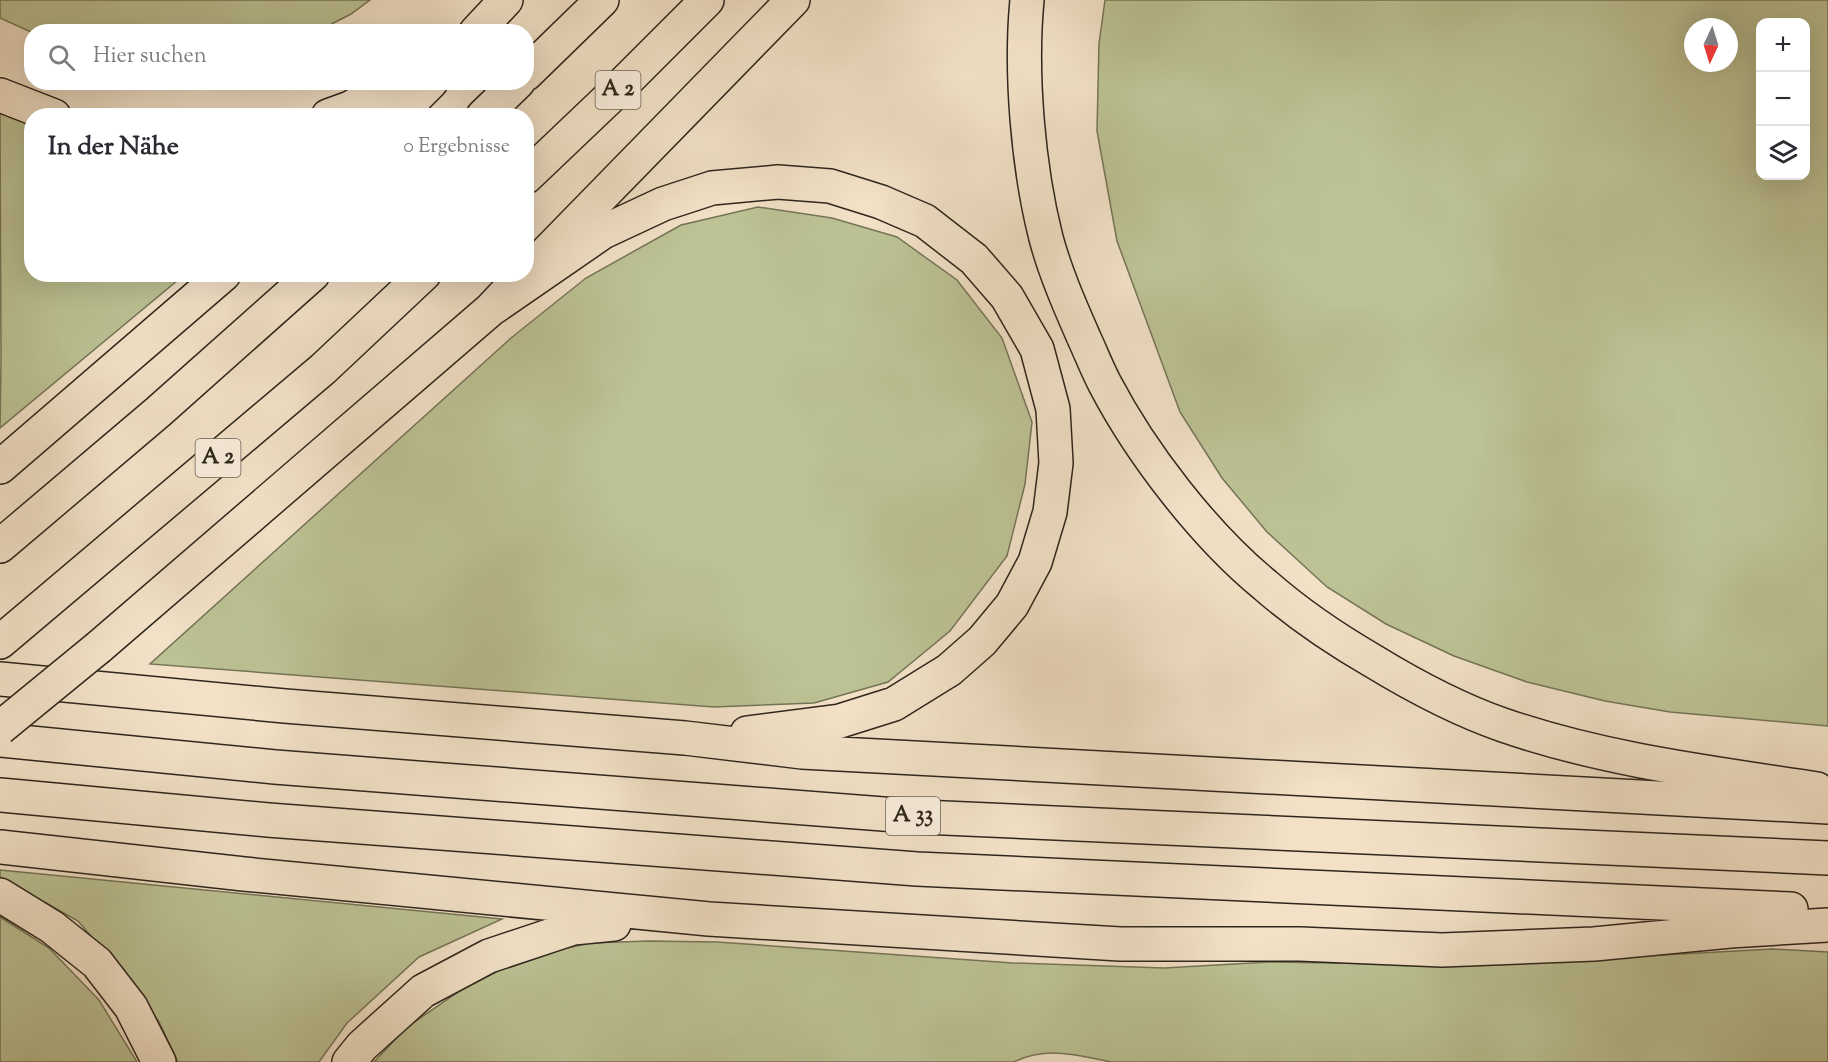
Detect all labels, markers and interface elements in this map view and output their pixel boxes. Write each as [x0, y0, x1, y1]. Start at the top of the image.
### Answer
north arrow [1684, 18, 1738, 72]
map controls [1756, 18, 1810, 180]
button: + [1756, 18, 1810, 72]
search box [24, 24, 534, 90]
icon: search [45, 41, 78, 74]
text: Hier suchen [93, 41, 207, 73]
road number: A 2 [596, 71, 640, 109]
button: − [1756, 72, 1810, 126]
button: layers [1756, 126, 1810, 180]
text: In der Nähe [48, 129, 179, 166]
text: 0 Ergebnisse [403, 133, 510, 162]
road number: A 2 [196, 439, 240, 477]
road number: A 33 [886, 797, 940, 835]

